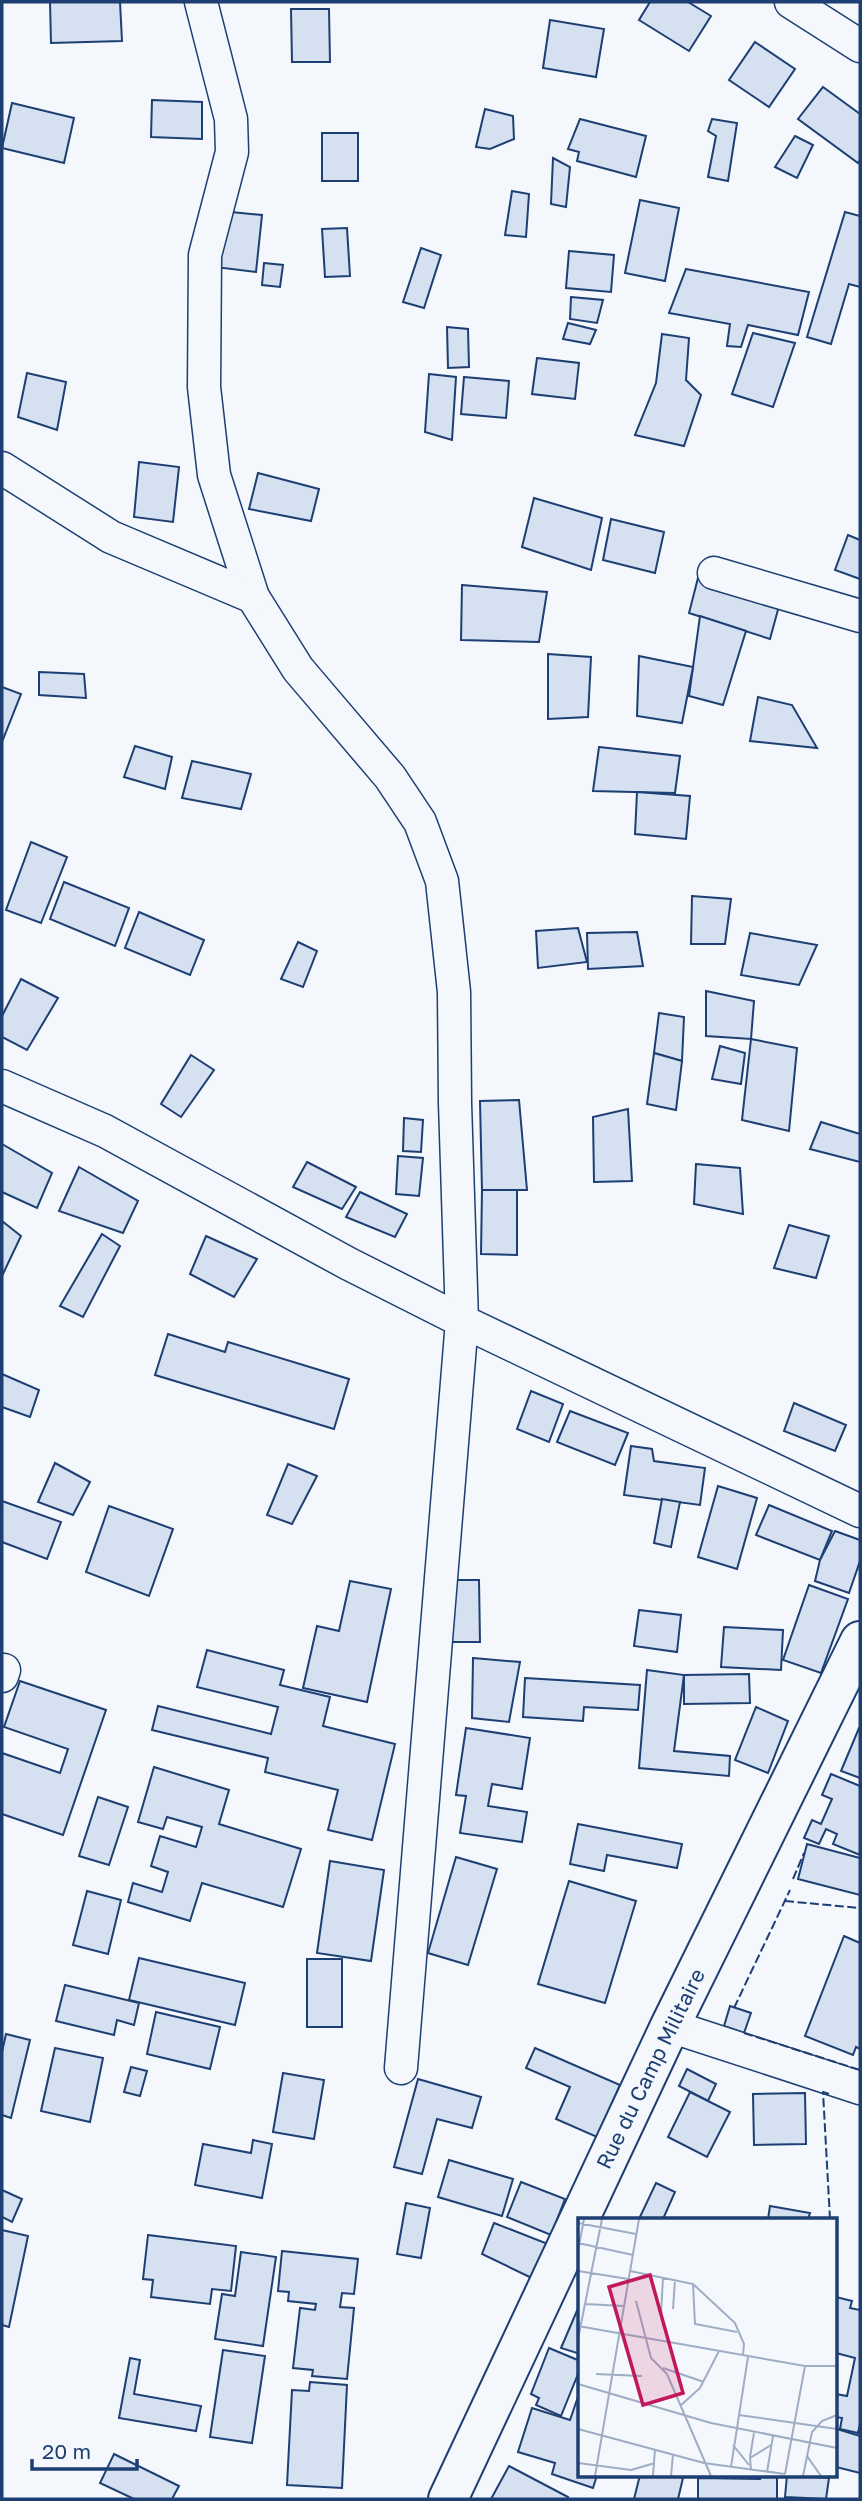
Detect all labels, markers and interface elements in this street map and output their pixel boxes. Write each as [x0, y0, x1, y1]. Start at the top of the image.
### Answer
street label: Rue du Camp Militaire [590, 1964, 710, 2173]
inset map [578, 2218, 838, 2476]
scale bar [32, 2428, 136, 2472]
text: 20 m [42, 2438, 91, 2464]

